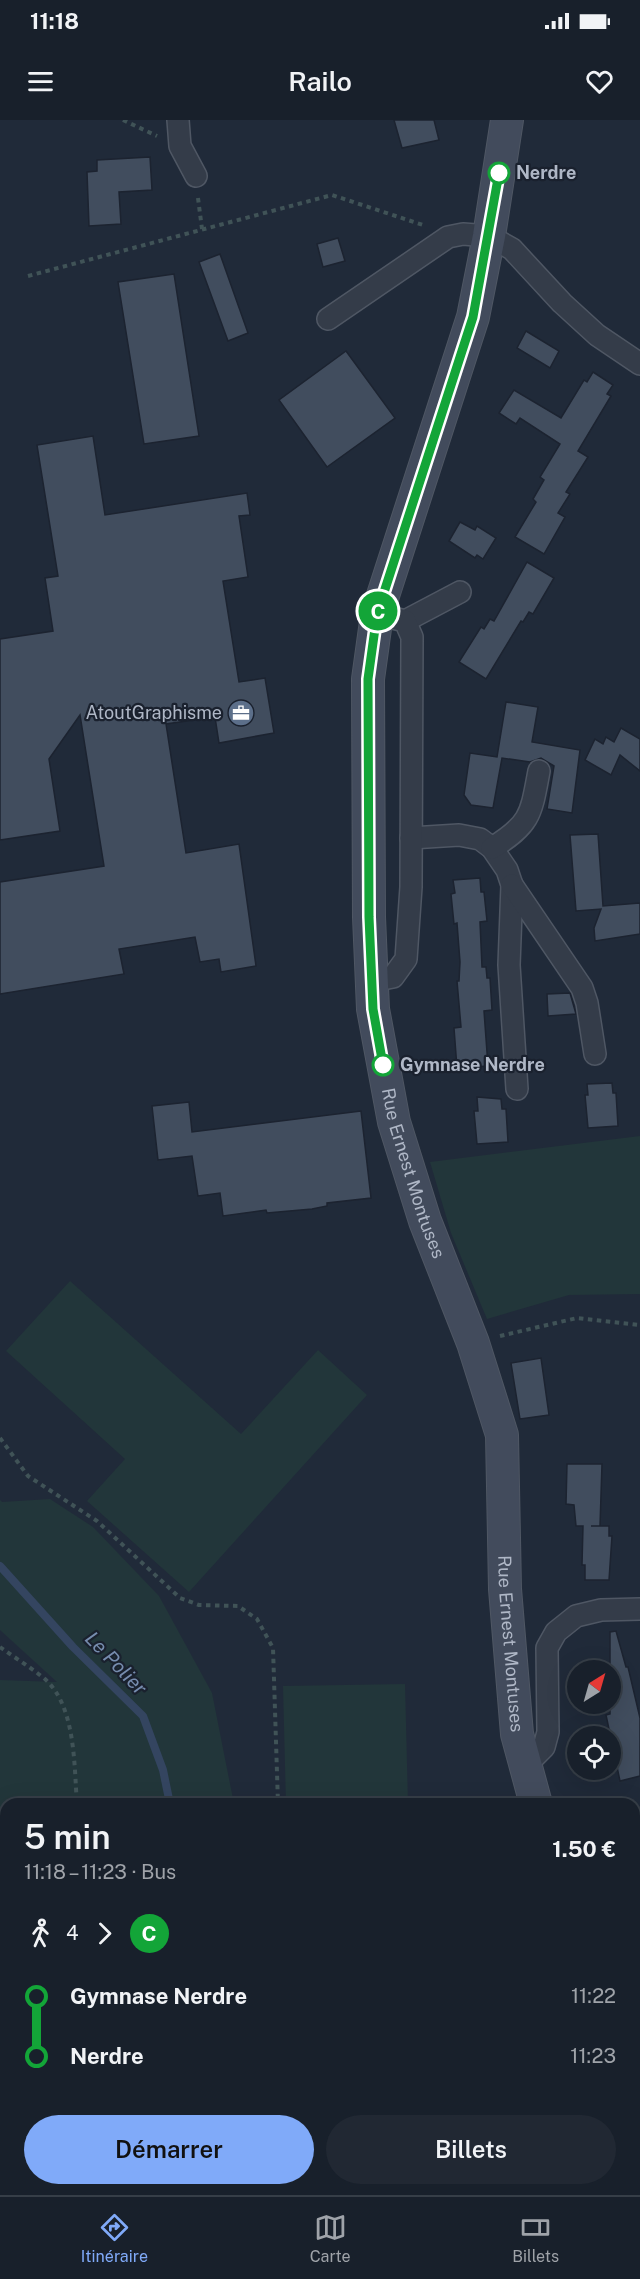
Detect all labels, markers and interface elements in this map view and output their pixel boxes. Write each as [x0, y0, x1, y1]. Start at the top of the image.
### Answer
text: 11:18 [30, 8, 79, 34]
icon: menu [24, 65, 57, 98]
text: Railo [288, 65, 352, 97]
icon: heart [583, 65, 616, 98]
marker: Nerdre [488, 162, 510, 184]
place label: Nerdre [516, 162, 576, 183]
line badge: C [358, 592, 398, 630]
text: C [370, 599, 386, 624]
office icon: AtoutGraphisme [226, 698, 256, 728]
place label: AtoutGraphisme [86, 702, 222, 723]
marker: Gymnase Nerdre [372, 1054, 394, 1076]
place label: Gymnase Nerdre [400, 1054, 545, 1075]
street label: Rue Ernest Montuses [378, 1086, 450, 1261]
street label: Rue Ernest Montuses [494, 1555, 528, 1733]
water label: Le Polier [80, 1626, 152, 1700]
north arrow [567, 1660, 621, 1714]
map controls [567, 1660, 621, 1780]
button: locate [567, 1726, 621, 1780]
text: 5 min [24, 1818, 111, 1856]
text: 1.50 € [552, 1836, 616, 1862]
text: 11:18 – 11:23 · Bus [24, 1860, 176, 1884]
icon: walk [24, 1917, 57, 1950]
icon: forward [88, 1917, 121, 1950]
text: 4 [66, 1921, 79, 1945]
text: C [142, 1921, 157, 1946]
text: Gymnase Nerdre [70, 1983, 247, 2009]
text: 11:22 [571, 1984, 616, 2008]
text: Nerdre [70, 2043, 144, 2069]
text: 11:23 [570, 2044, 616, 2068]
button: Démarrer [24, 2115, 314, 2184]
button: Billets [326, 2115, 616, 2184]
tab: Itinéraire [81, 2211, 148, 2266]
tab: Carte [310, 2211, 351, 2266]
tab: Billets [512, 2211, 559, 2266]

